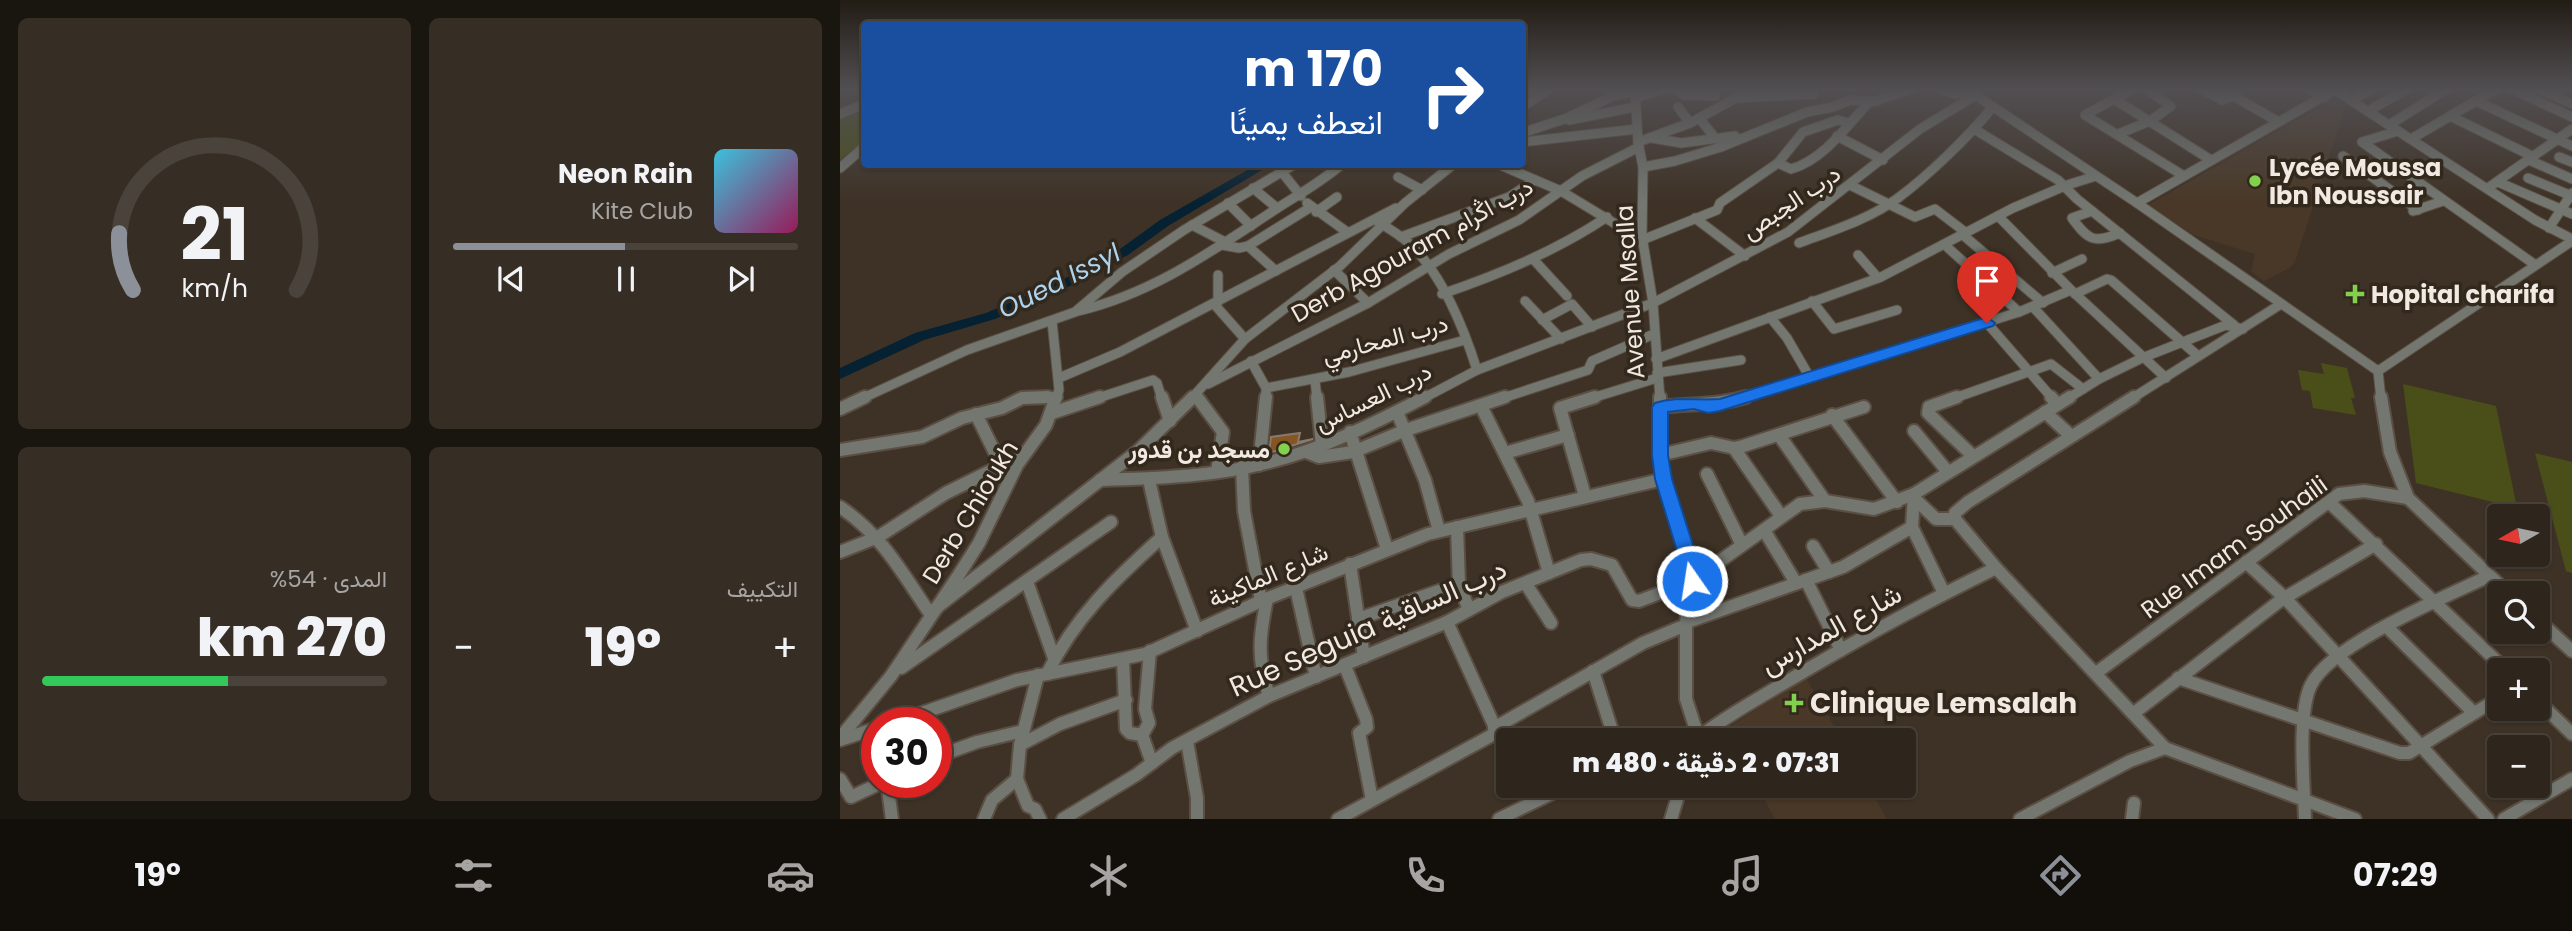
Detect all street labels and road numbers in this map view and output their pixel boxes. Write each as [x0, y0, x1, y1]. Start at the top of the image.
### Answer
street label: درب الجبص [1735, 157, 1847, 247]
street label: Derb Agouram درب اڭرام [1285, 170, 1539, 330]
street label: Avenue Msalla [1607, 204, 1653, 380]
street label: درب المحارمي [1318, 306, 1452, 375]
street label: درب العساس [1309, 354, 1437, 440]
street label: Derb Chioukh [914, 434, 1026, 590]
street label: Rue Imam Souhaili [2134, 468, 2334, 626]
street label: شارع الماكينة [1203, 535, 1333, 615]
street label: Rue Seguia درب الساقية [1223, 549, 1513, 707]
street label: شارع المدارس [1753, 574, 1909, 684]

